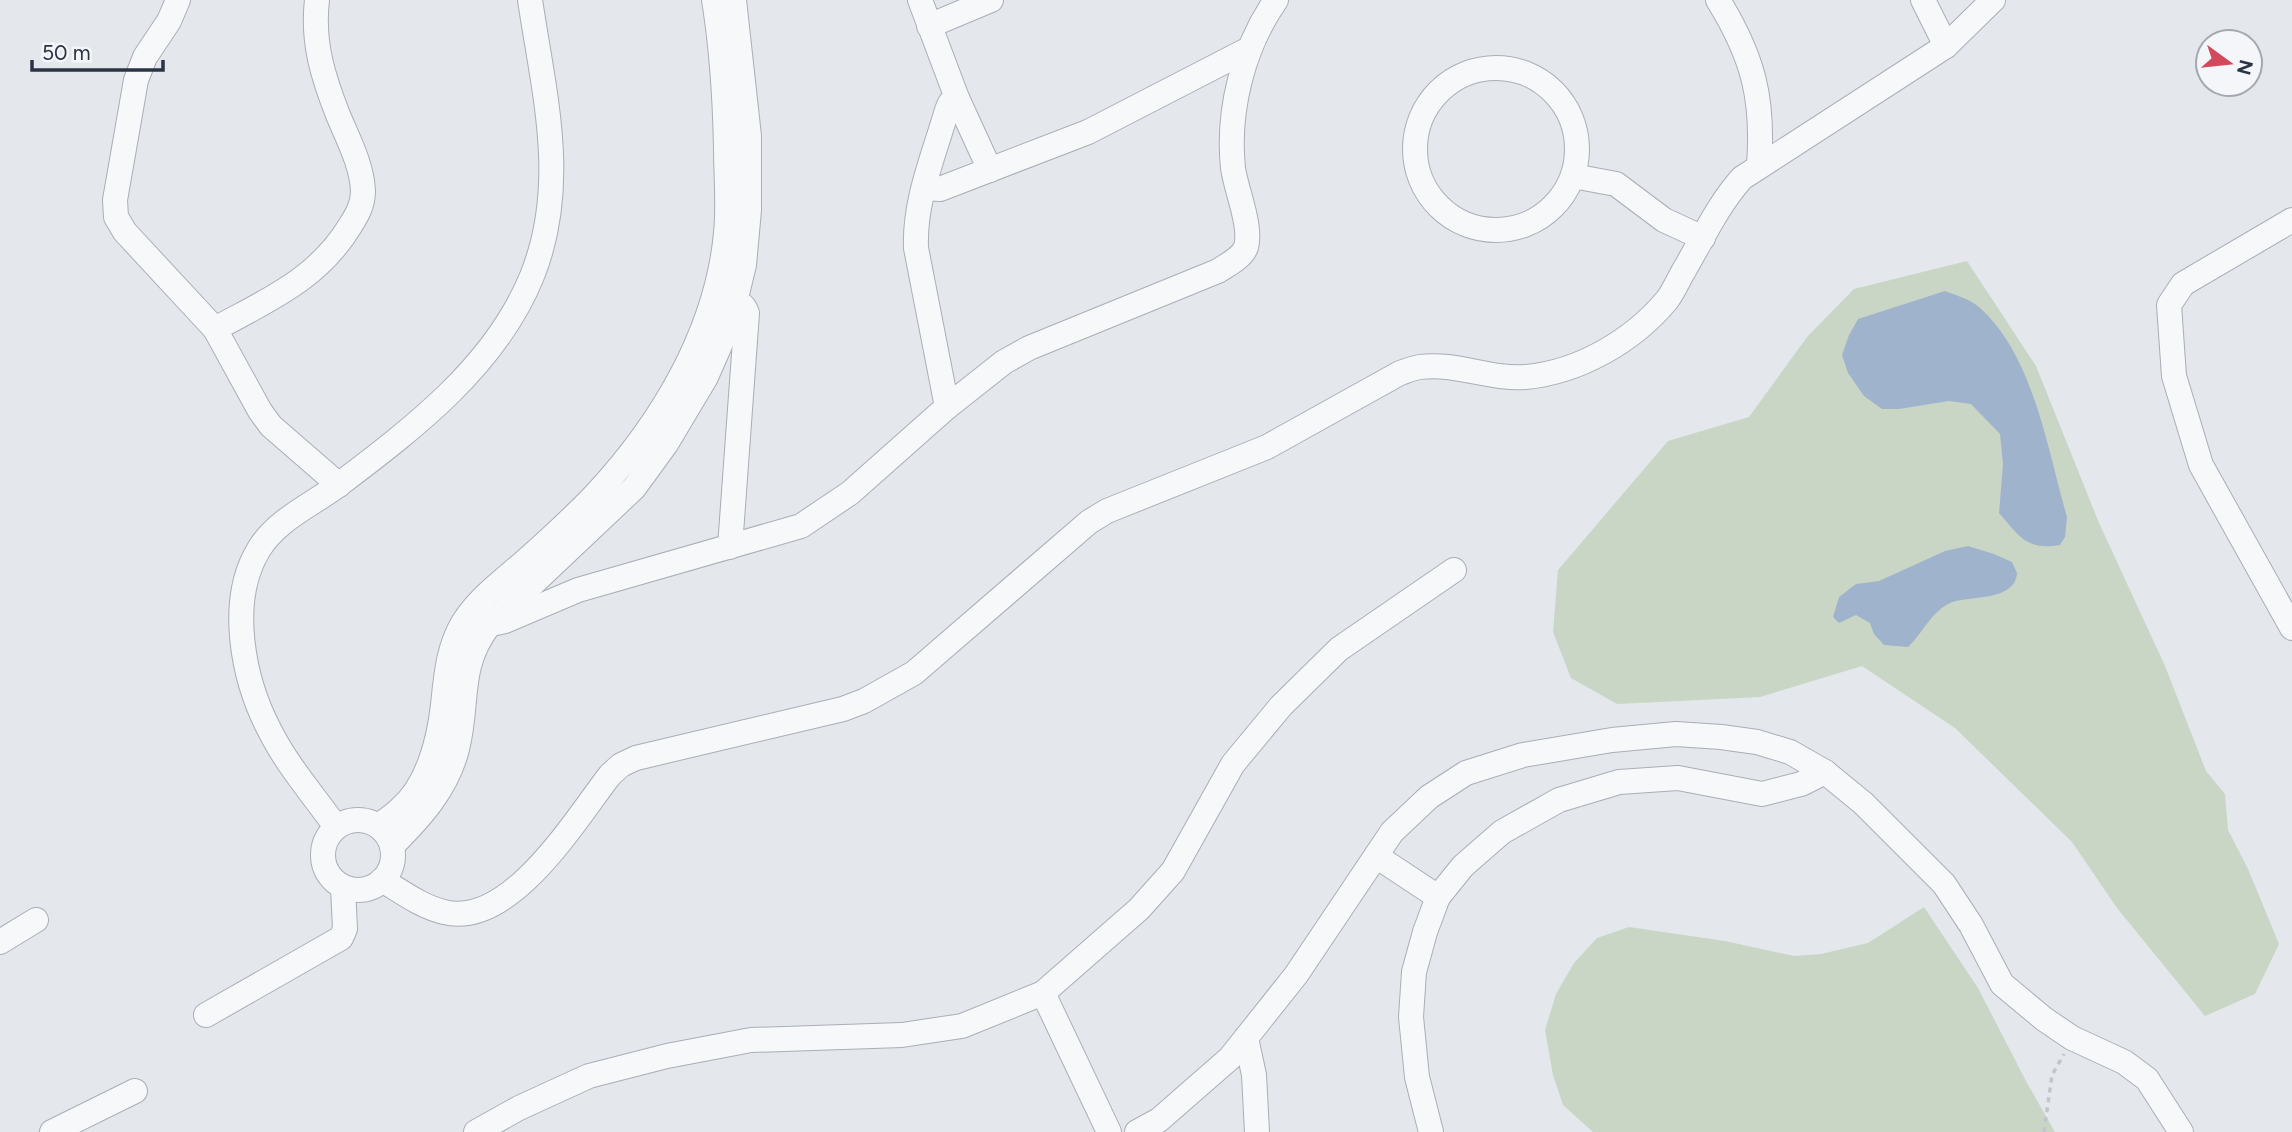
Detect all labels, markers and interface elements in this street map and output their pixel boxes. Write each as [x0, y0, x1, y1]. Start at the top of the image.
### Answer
scale bar [32, 28, 163, 72]
north arrow [2194, 28, 2264, 98]
text: 50 m [42, 40, 91, 65]
text: N [2232, 57, 2258, 77]

